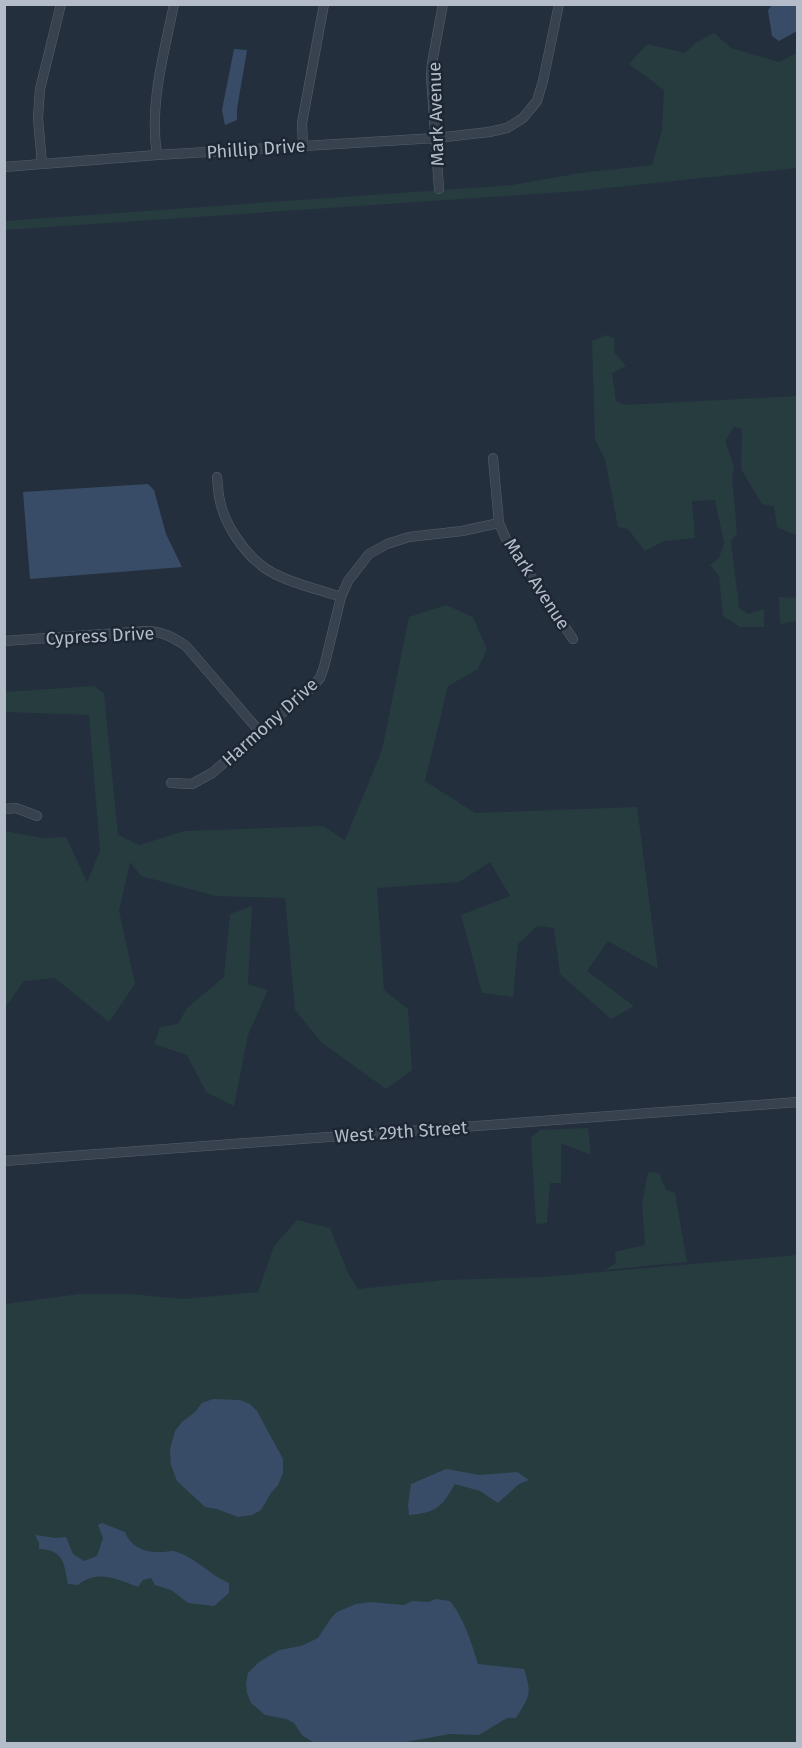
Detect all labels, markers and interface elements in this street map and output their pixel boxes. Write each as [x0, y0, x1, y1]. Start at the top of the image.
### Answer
street label: Mark Avenue [423, 61, 449, 167]
street label: Phillip Drive [206, 135, 306, 163]
street label: Mark Avenue [499, 534, 575, 634]
street label: Cypress Drive [45, 622, 155, 650]
street label: Harmony Drive [218, 673, 322, 771]
street label: West 29th Street [334, 1116, 469, 1148]

